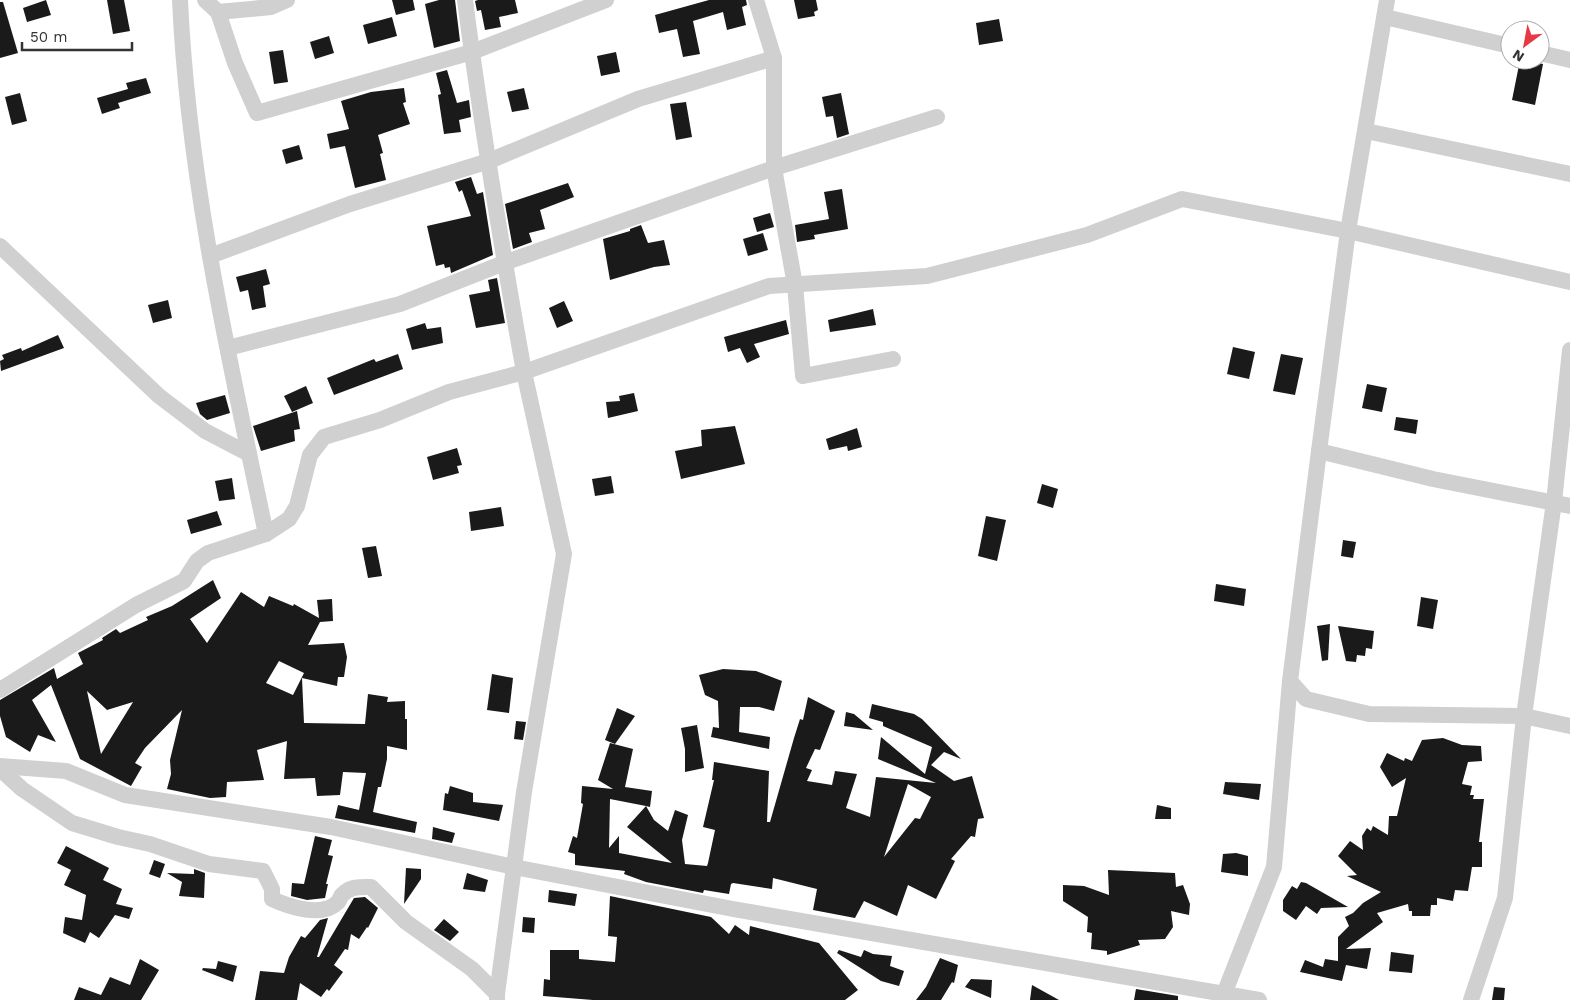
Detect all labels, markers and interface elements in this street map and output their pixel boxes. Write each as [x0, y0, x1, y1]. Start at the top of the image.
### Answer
scale bar [22, 20, 132, 52]
north arrow [1500, 20, 1550, 70]
text: 50 m [30, 28, 67, 46]
text: N [1509, 46, 1527, 66]

